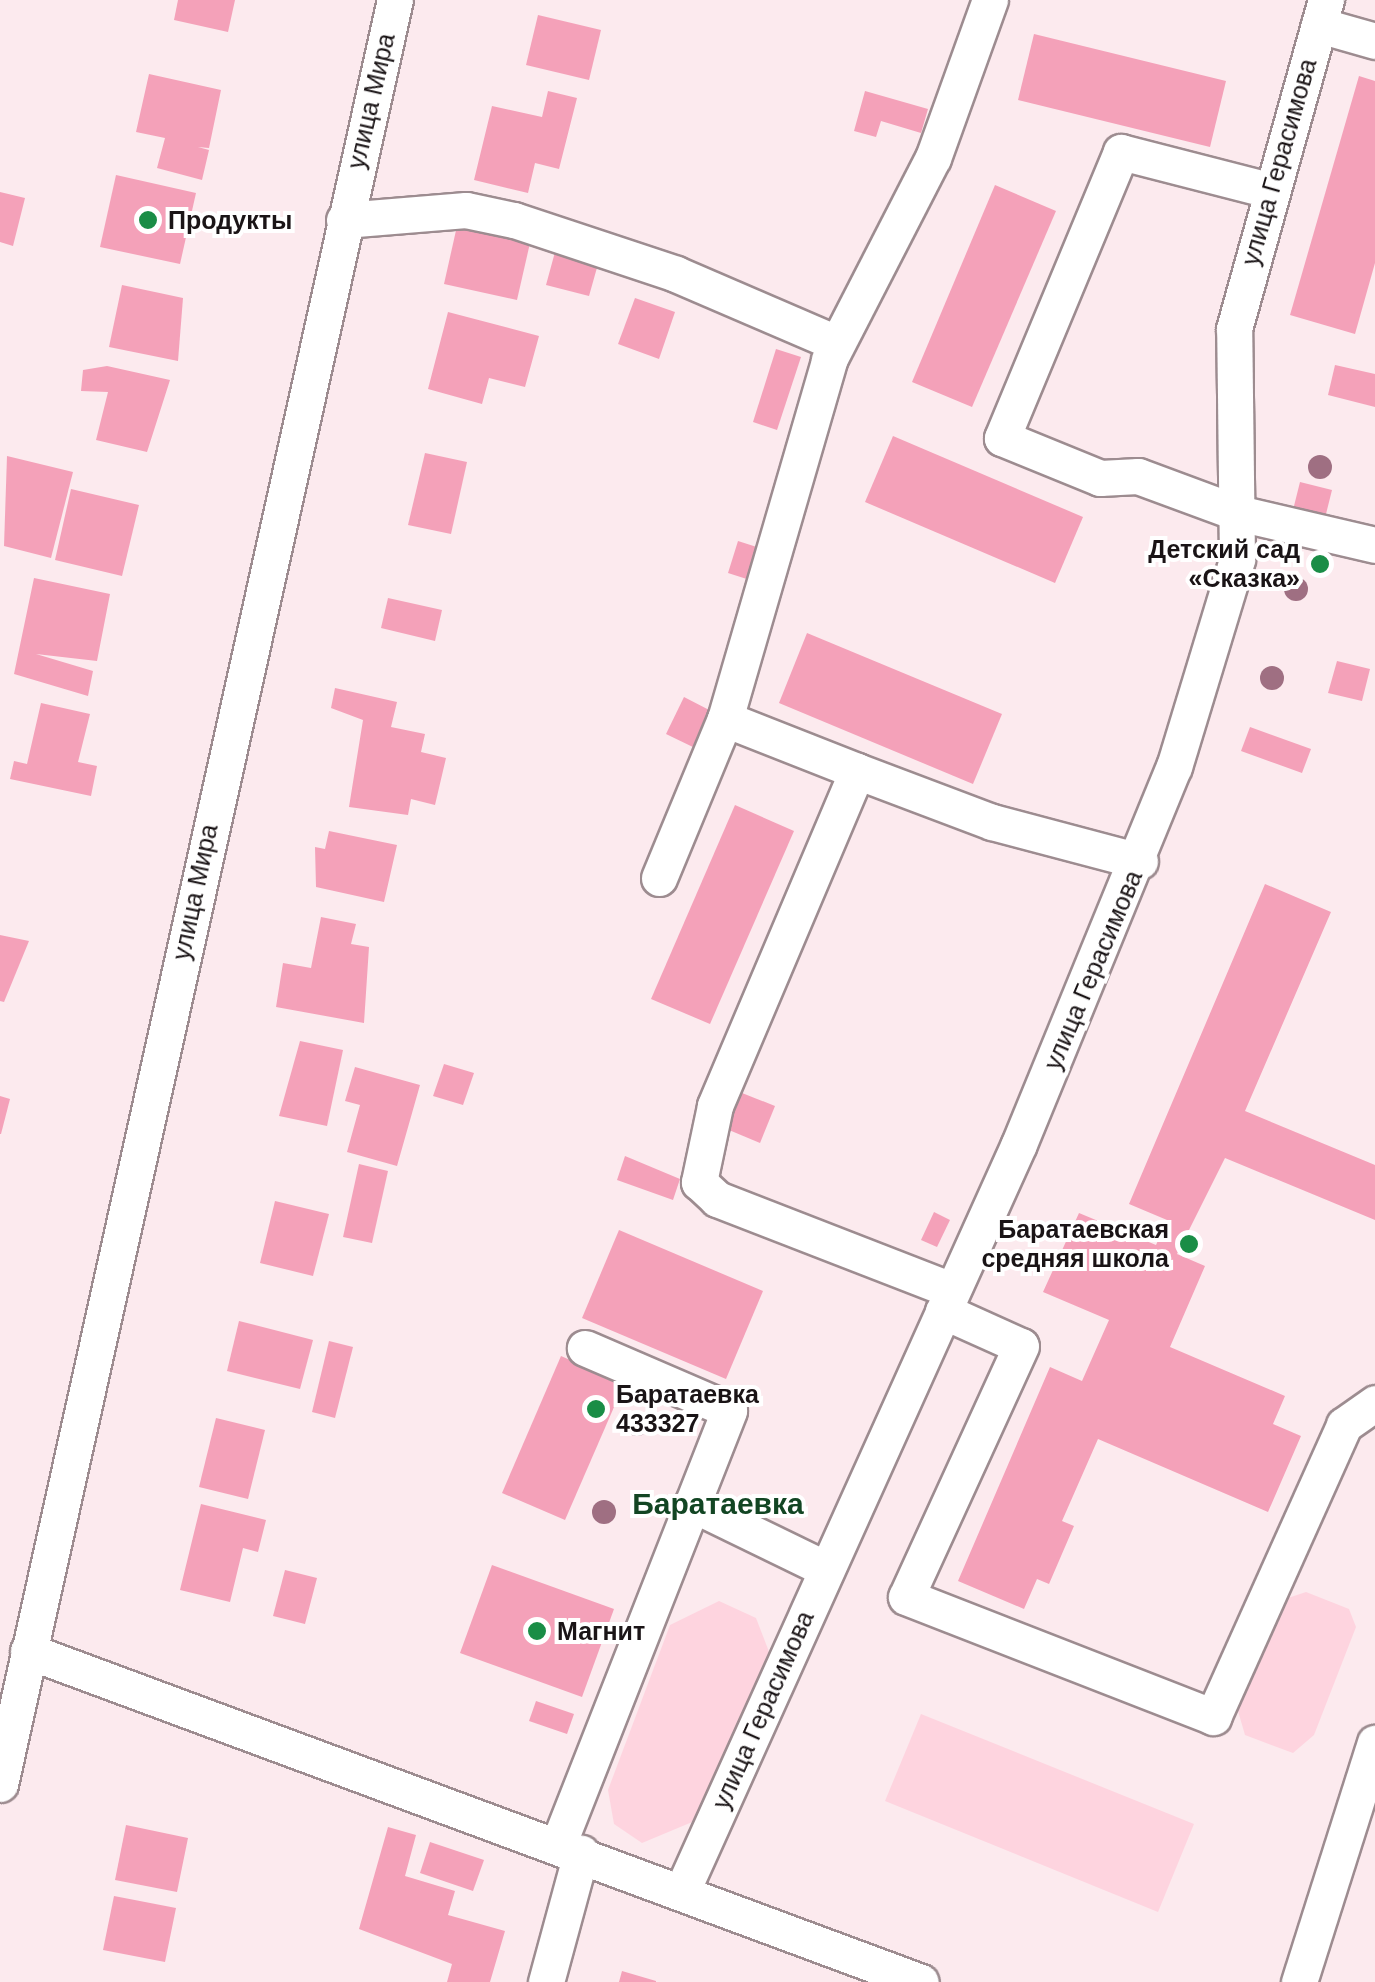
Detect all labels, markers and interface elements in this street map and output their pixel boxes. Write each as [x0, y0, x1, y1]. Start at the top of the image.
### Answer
street label: улица Мира [341, 30, 401, 172]
street label: улица Герасимова [1235, 55, 1323, 269]
place label: Продукты [168, 205, 292, 235]
marker: Продукты [137, 209, 159, 231]
place label: Детский сад «Сказка» [1148, 535, 1300, 594]
marker: Детский сад «Сказка» [1309, 553, 1331, 575]
street label: улица Мира [166, 821, 224, 963]
street label: улица Герасимова [1037, 866, 1149, 1074]
place label: Баратаевская средняя школа [981, 1215, 1169, 1274]
marker: Баратаевская средняя школа [1178, 1233, 1200, 1255]
place label: Баратаевка 433327 [616, 1380, 759, 1439]
marker: Баратаевка 433327 [585, 1398, 607, 1420]
district label: Баратаевка [632, 1486, 804, 1522]
street label: улица Герасимова [706, 1606, 820, 1814]
place label: Магнит [557, 1616, 645, 1646]
marker: Магнит [526, 1620, 548, 1642]

